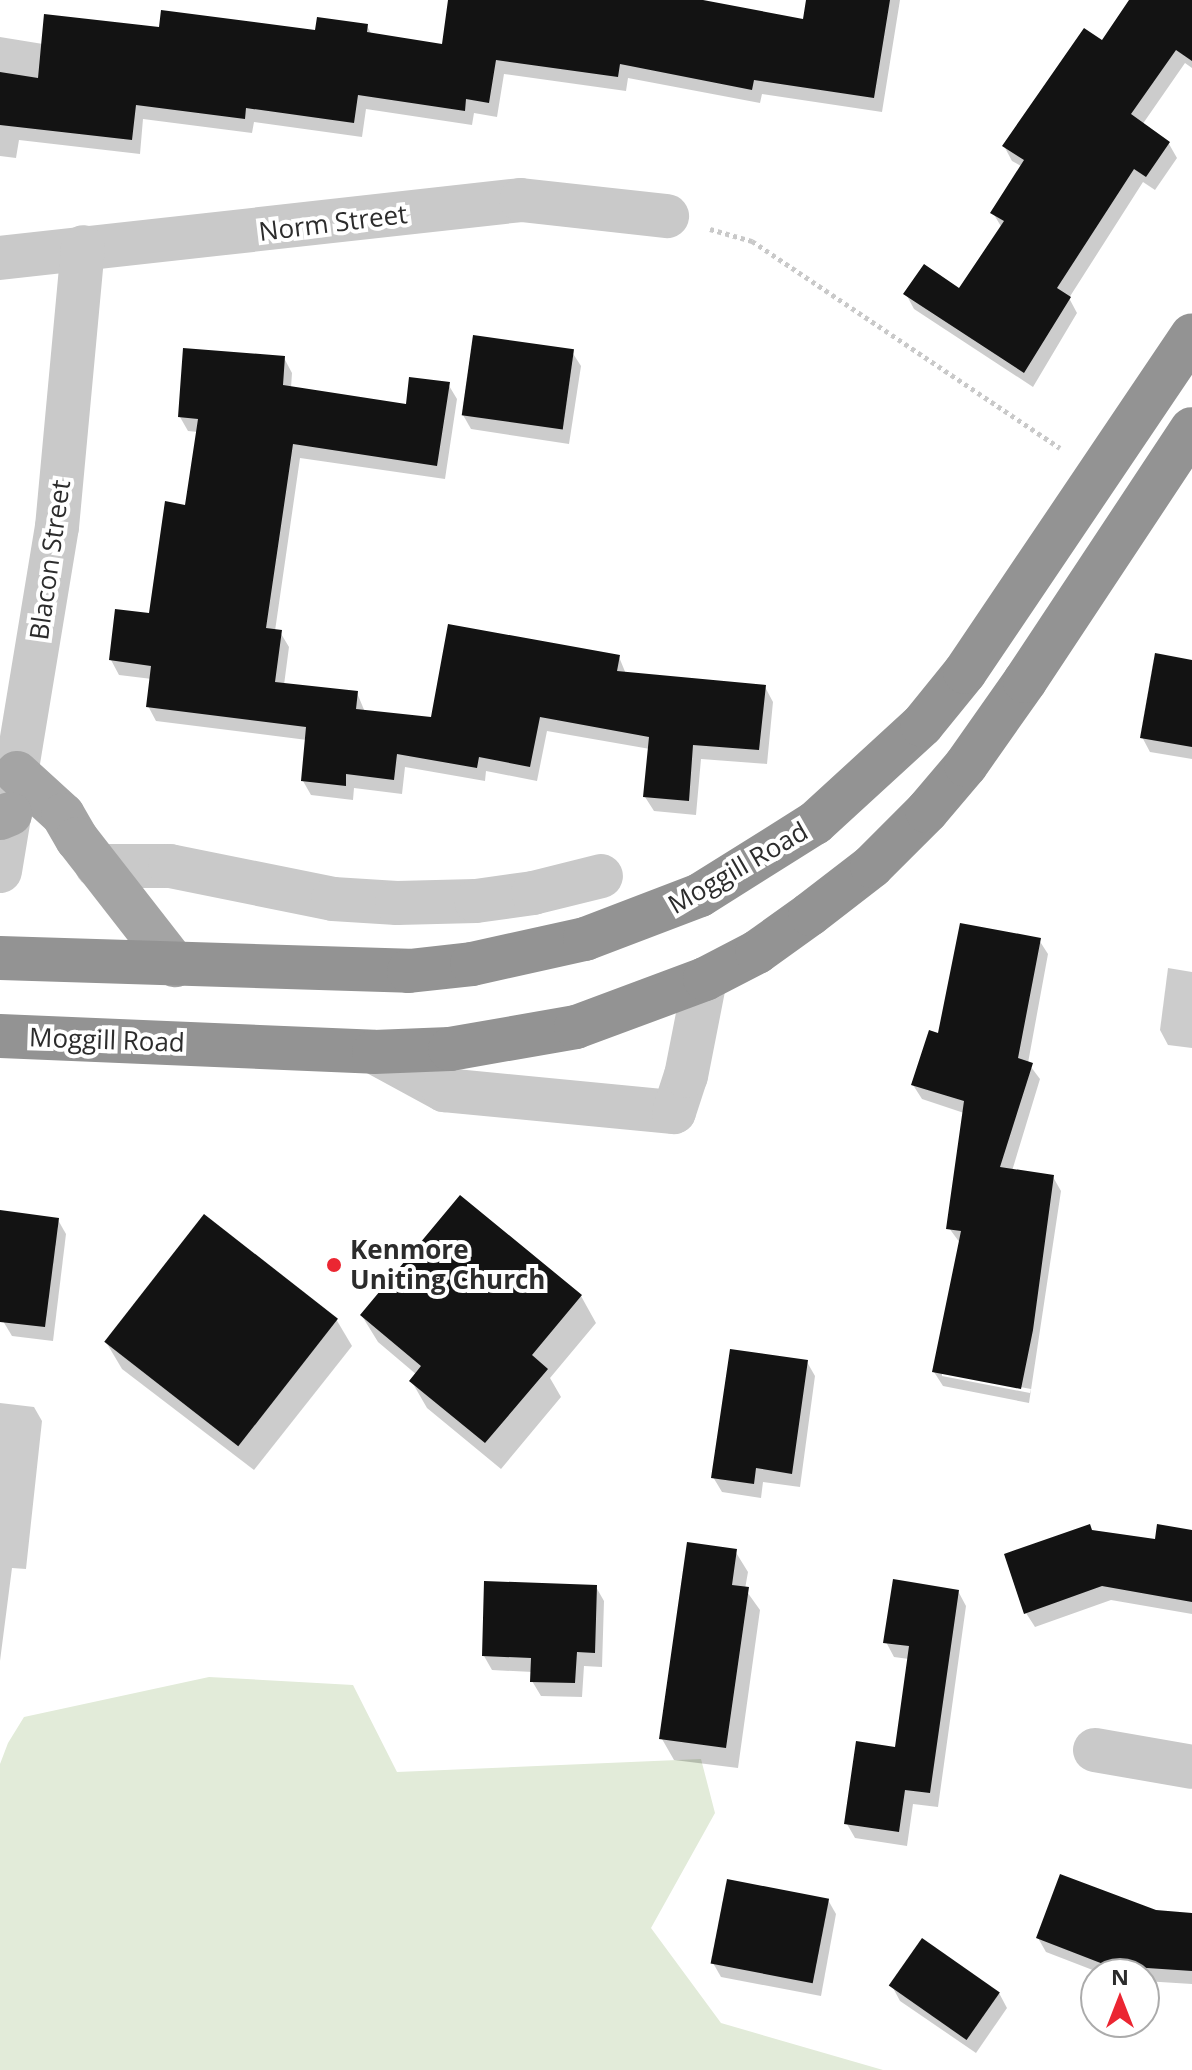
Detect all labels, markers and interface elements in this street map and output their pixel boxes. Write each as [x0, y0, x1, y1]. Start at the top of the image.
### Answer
street label: Norm Street [257, 198, 409, 248]
street label: Blacon Street [23, 478, 77, 642]
street label: Moggill Road [663, 816, 813, 920]
street label: Moggill Road [29, 1022, 185, 1058]
place label: Kenmore Uniting Church [350, 1234, 545, 1296]
marker: Kenmore Uniting Church [325, 1256, 343, 1274]
north arrow [1080, 1958, 1160, 2038]
text: N [1111, 1961, 1129, 1991]

